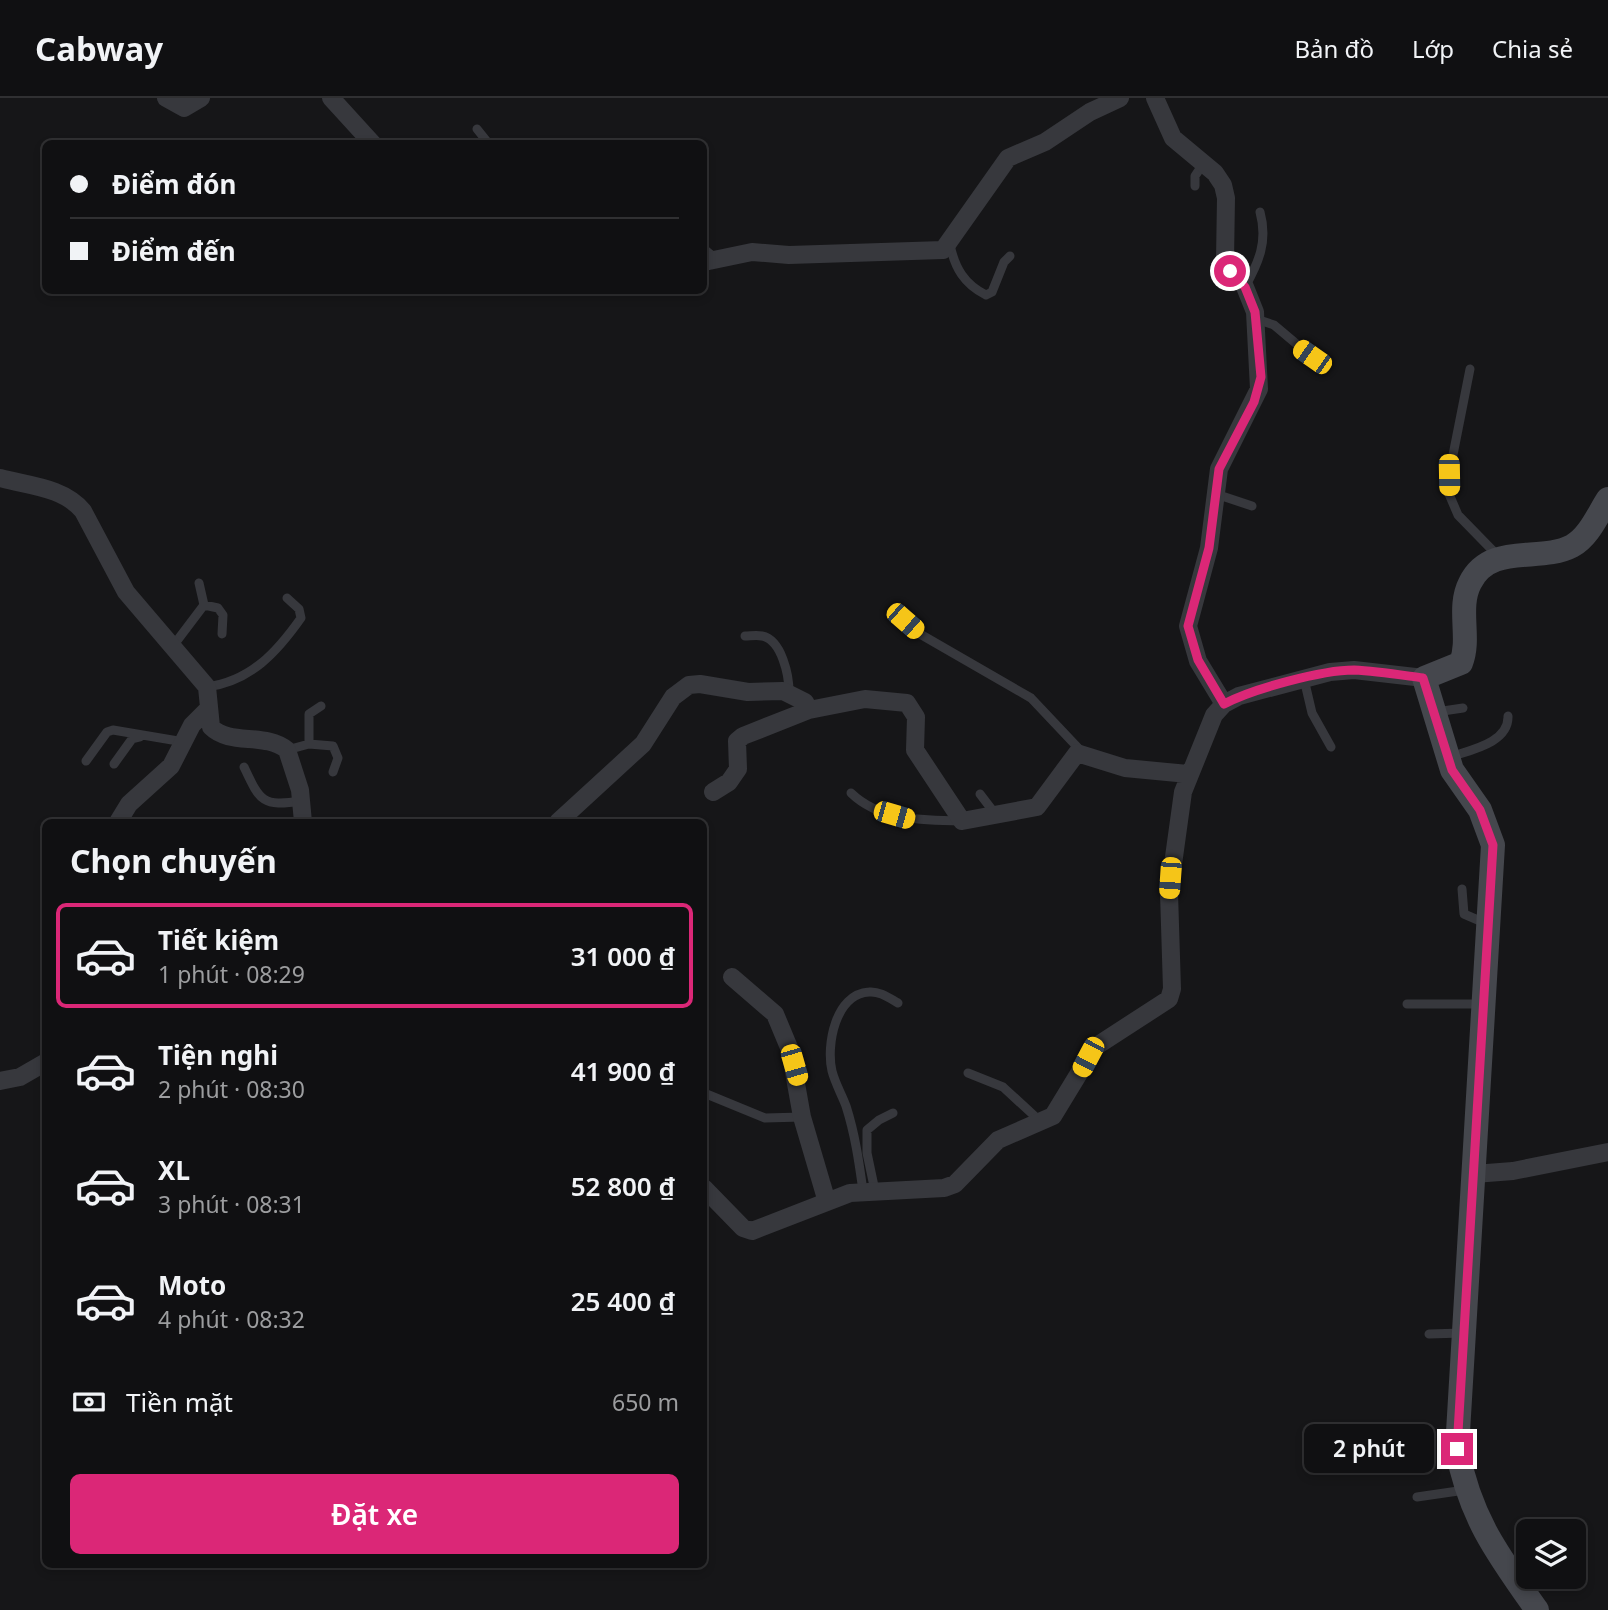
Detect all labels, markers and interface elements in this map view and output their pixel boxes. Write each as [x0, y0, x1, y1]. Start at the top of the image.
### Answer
text: Cabway [35, 26, 163, 71]
text: Bản đồ [1294, 32, 1374, 65]
text: Lớp [1412, 32, 1454, 65]
text: Chia sẻ [1492, 32, 1573, 65]
text: Điểm đón [112, 166, 236, 202]
text: Điểm đến [112, 233, 236, 269]
route start [1214, 255, 1246, 287]
car [1289, 336, 1336, 378]
car [1439, 454, 1460, 496]
car [883, 599, 928, 643]
car [871, 799, 918, 831]
text: Chọn chuyến [70, 839, 277, 882]
car [1159, 856, 1182, 900]
text: Tiết kiệm [158, 922, 279, 958]
icon: car [74, 924, 137, 987]
text: 31 000 ₫ [571, 938, 675, 974]
text: 1 phút · 08:29 [158, 958, 305, 990]
car [1069, 1034, 1108, 1080]
text: Tiện nghi [158, 1037, 278, 1073]
icon: car [74, 1039, 137, 1102]
car [779, 1042, 810, 1088]
text: 41 900 ₫ [571, 1053, 675, 1089]
text: 2 phút · 08:30 [158, 1073, 305, 1105]
text: XL [158, 1152, 190, 1188]
icon: car [74, 1154, 137, 1217]
text: 52 800 ₫ [571, 1168, 675, 1204]
text: 3 phút · 08:31 [158, 1188, 305, 1220]
text: Moto [158, 1267, 226, 1303]
icon: car [74, 1269, 137, 1332]
text: 25 400 ₫ [571, 1283, 675, 1319]
text: 4 phút · 08:32 [158, 1303, 305, 1335]
icon: cash [70, 1383, 108, 1421]
text: Tiền mặt [126, 1384, 233, 1420]
text: 650 m [612, 1386, 679, 1418]
callout: 2 phút [1303, 1424, 1432, 1474]
text: 2 phút [1333, 1432, 1405, 1464]
route end [1441, 1433, 1473, 1465]
button: Đặt xe [70, 1474, 679, 1554]
map controls [1516, 1519, 1586, 1589]
button: layers [1516, 1519, 1586, 1589]

